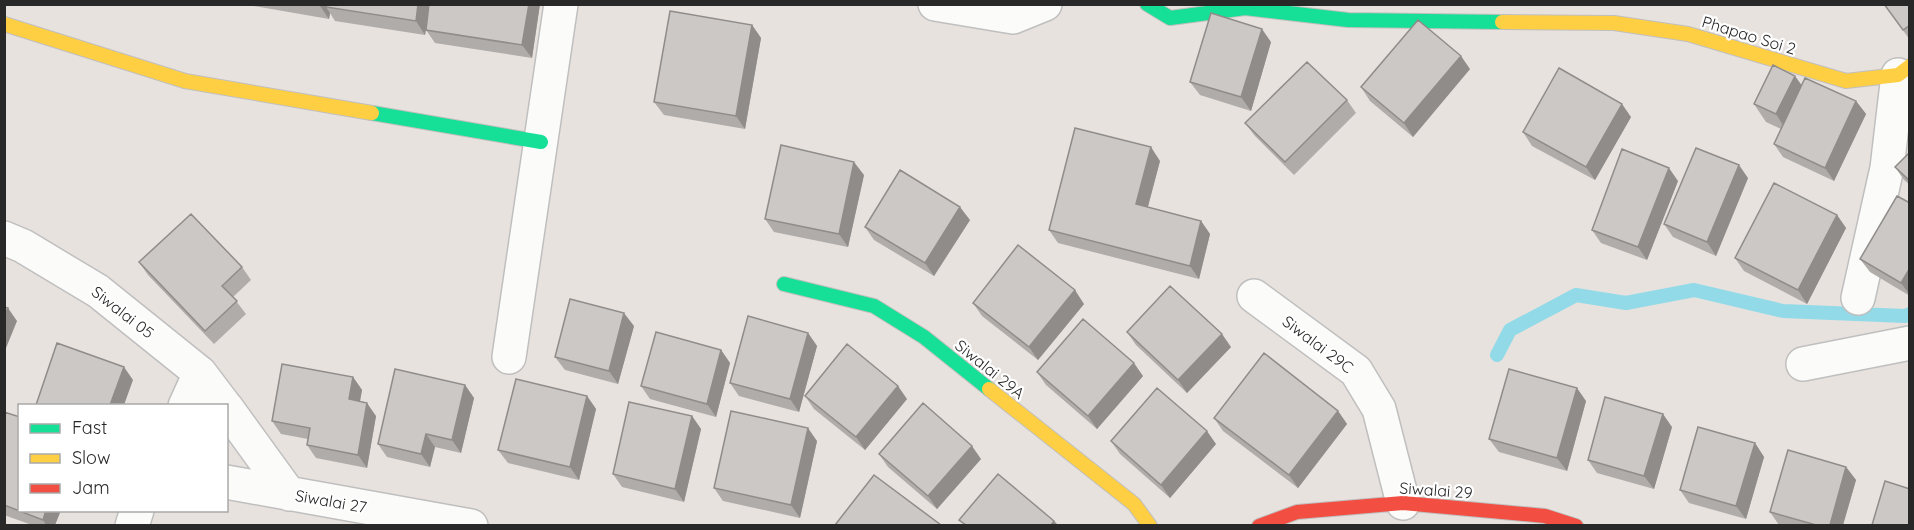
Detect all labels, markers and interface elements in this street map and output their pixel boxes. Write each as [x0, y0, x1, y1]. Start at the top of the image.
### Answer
street label: Phapao Soi 2 [1700, 11, 1798, 59]
street label: Siwalai 05 [88, 281, 158, 343]
street label: Siwalai 29C [1279, 311, 1357, 377]
street label: Siwalai 29A [951, 335, 1029, 403]
legend [18, 404, 228, 512]
text: Fast [72, 416, 107, 439]
text: Slow [72, 446, 110, 469]
text: Jam [72, 476, 110, 499]
street label: Siwalai 29 [1399, 477, 1473, 503]
street label: Siwalai 27 [294, 485, 368, 517]

